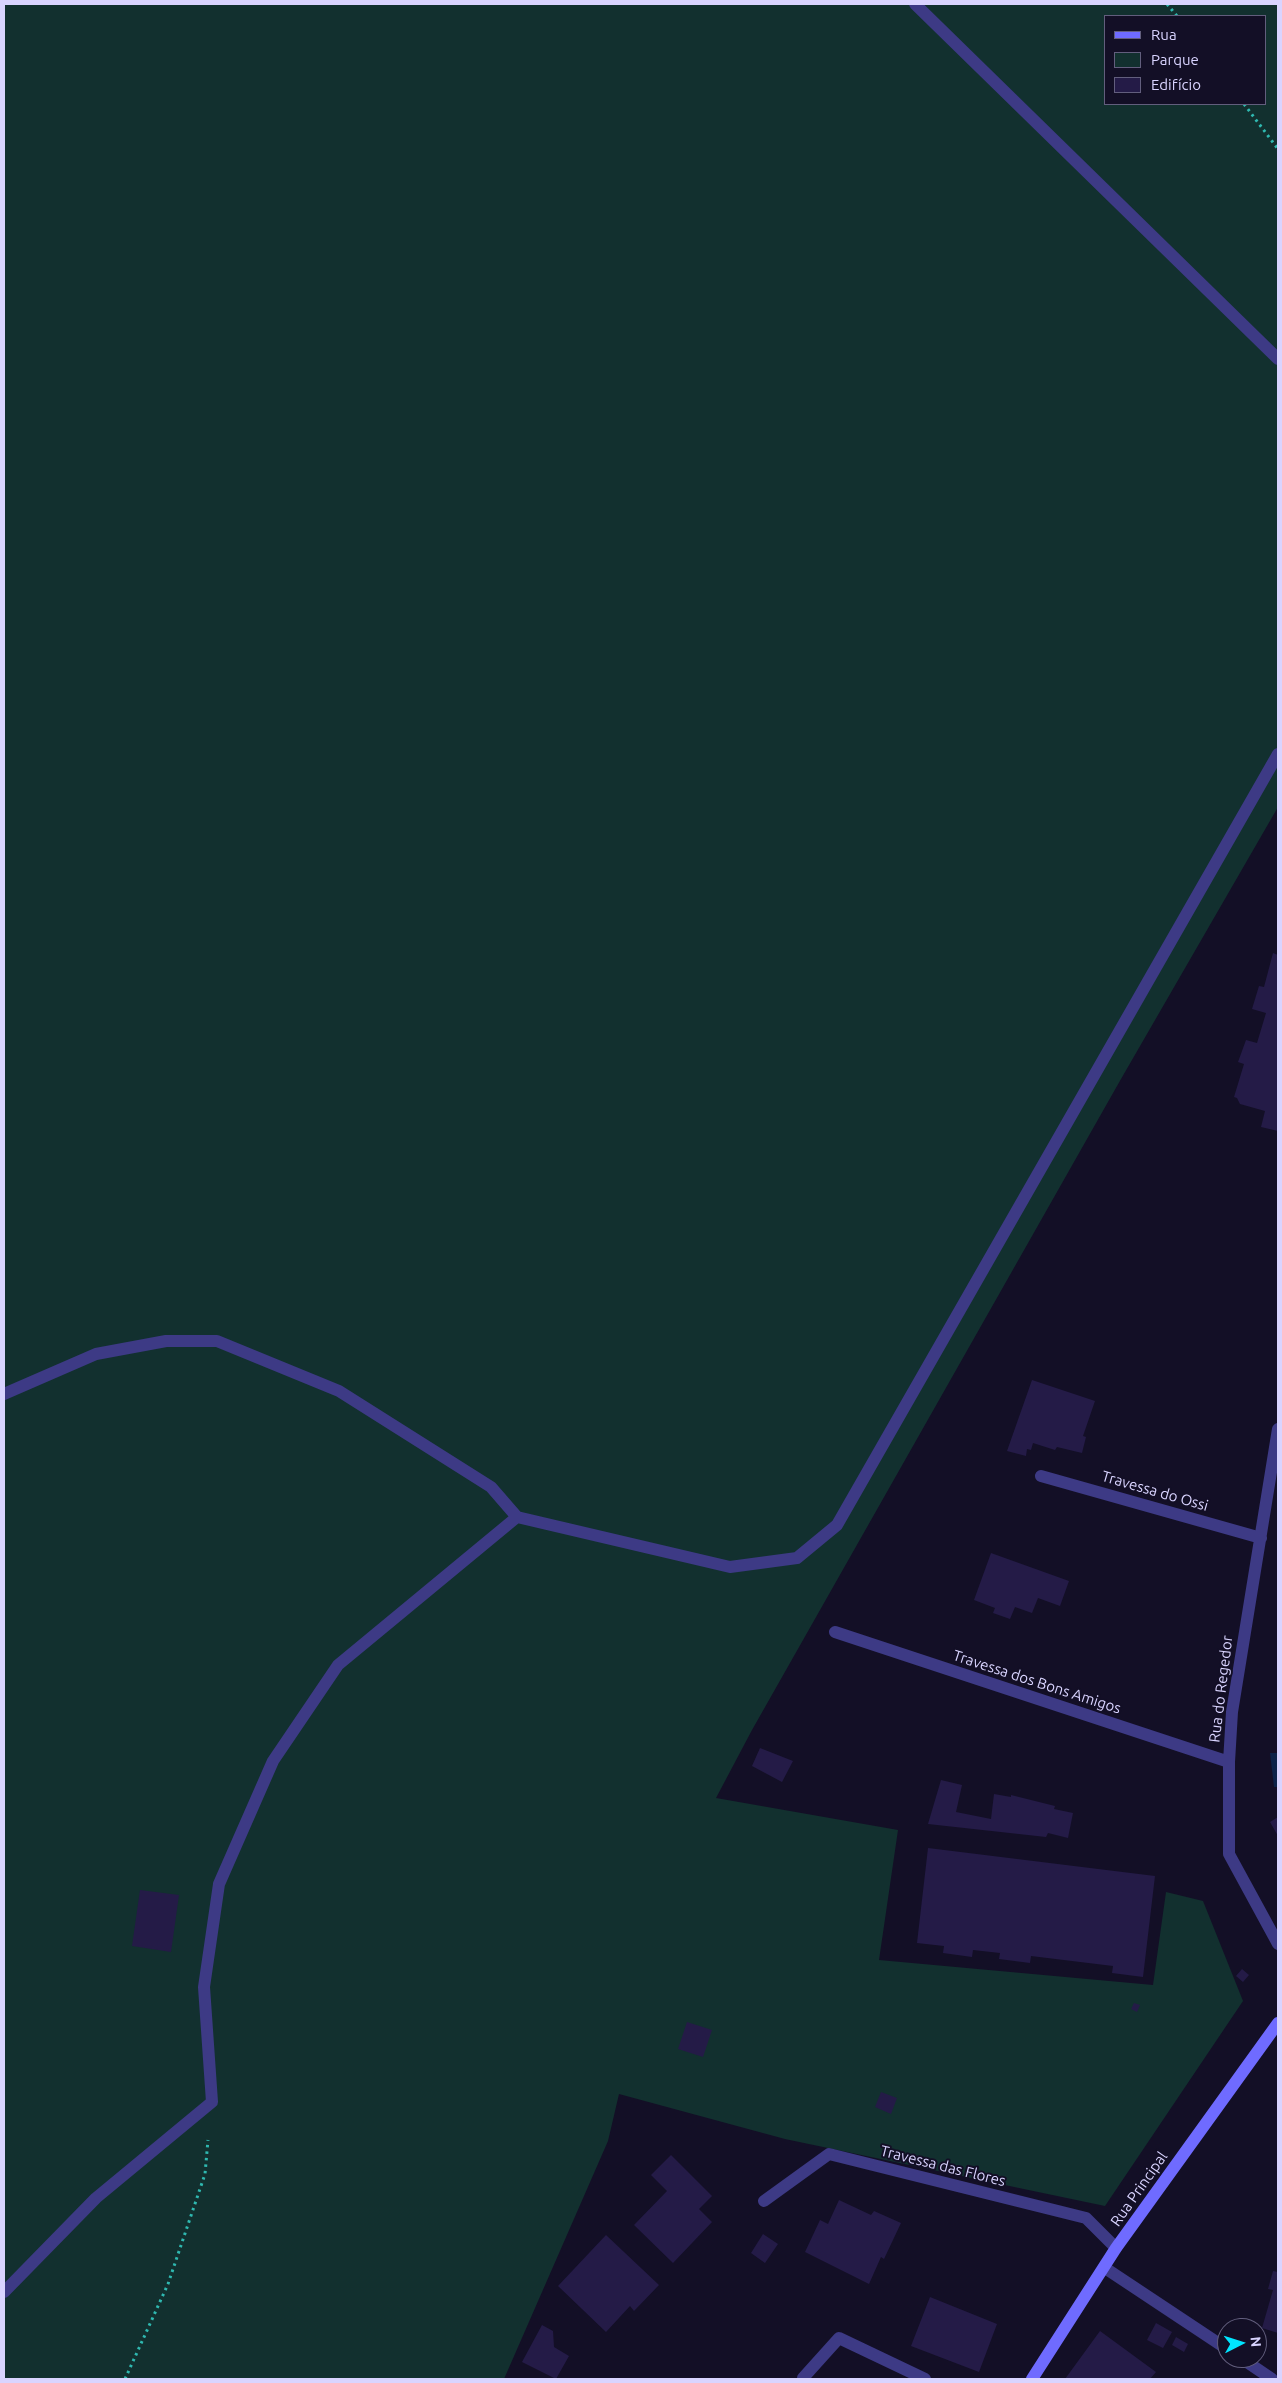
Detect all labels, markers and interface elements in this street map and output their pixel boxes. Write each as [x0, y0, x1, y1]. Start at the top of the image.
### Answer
legend [1104, 15, 1267, 105]
text: Rua [1151, 26, 1177, 43]
text: Parque [1151, 51, 1199, 68]
text: Edifício [1151, 76, 1201, 93]
street label: Travessa do Ossi [1100, 1467, 1210, 1515]
street label: Rua do Regedor [1205, 1634, 1237, 1744]
street label: Travessa dos Bons Amigos [951, 1646, 1123, 1718]
street label: Travessa das Flores [879, 2142, 1007, 2190]
street label: Rua Principal [1107, 2148, 1171, 2230]
north arrow [1217, 2318, 1267, 2368]
text: N [1248, 2336, 1264, 2348]

